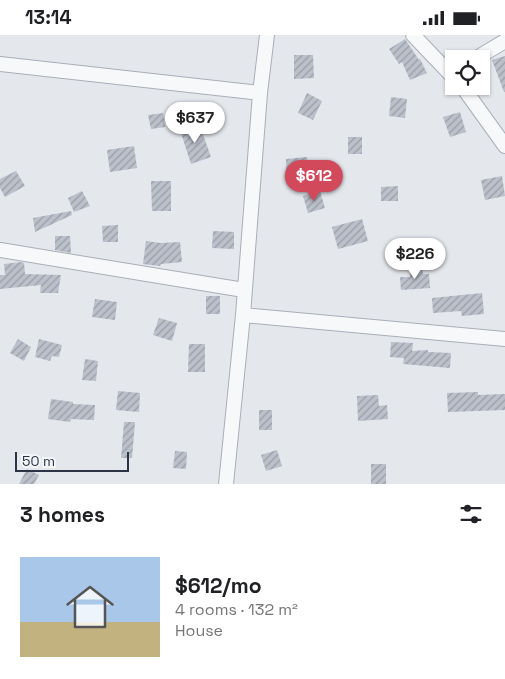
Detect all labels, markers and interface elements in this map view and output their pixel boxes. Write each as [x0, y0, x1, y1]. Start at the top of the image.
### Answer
text: 13:14 [25, 5, 71, 30]
map controls [445, 50, 490, 95]
button: locate [445, 50, 490, 95]
pin: $637 [165, 101, 225, 144]
text: $637 [176, 107, 214, 128]
pin: $612 [284, 159, 344, 202]
text: $612 [296, 165, 332, 186]
pin: $226 [385, 237, 445, 280]
text: $226 [396, 243, 434, 264]
scale bar [15, 449, 129, 472]
text: 50 m [22, 452, 55, 470]
icon: filters [457, 500, 485, 528]
text: 3 homes [20, 501, 105, 528]
text: $612/mo [175, 572, 262, 599]
icon: home [60, 577, 120, 637]
text: 4 rooms · 132 m² [175, 599, 298, 620]
text: House [175, 620, 223, 641]

